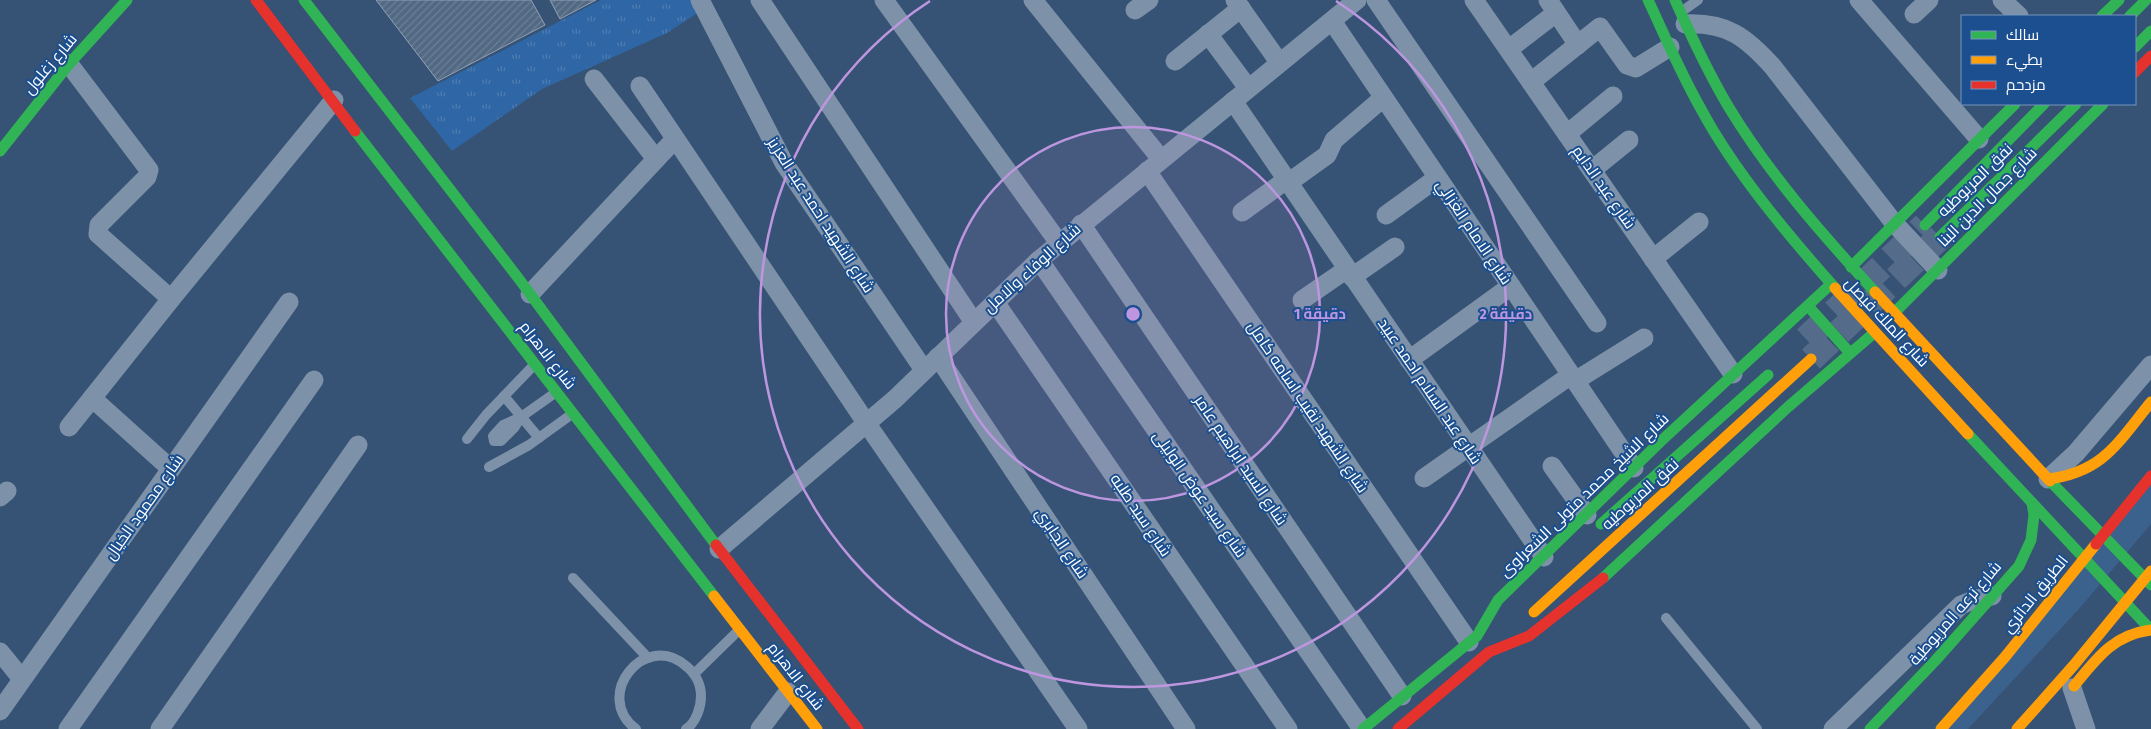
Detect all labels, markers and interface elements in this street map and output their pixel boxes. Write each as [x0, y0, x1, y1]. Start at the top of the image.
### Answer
legend [1961, 15, 2136, 105]
text: سالك [2006, 26, 2039, 44]
street label: شارع زغلول [19, 30, 82, 99]
text: بطيء [2006, 51, 2043, 72]
text: مزدحم [2006, 76, 2046, 95]
street label: شارع الشهيد احمد عبد العزيز [761, 133, 878, 297]
street label: نفق المريوطيه [1933, 139, 2017, 221]
street label: شارع عبد الدايم [1567, 142, 1640, 234]
street label: شارع جمال الدين البنا [1933, 143, 2042, 252]
street label: شارع الامام الغزالي [1429, 176, 1516, 290]
street label: شارع الوفاء والامل [979, 219, 1086, 318]
street label: شارع الملك فيصل [1839, 273, 1933, 372]
centre of rings [1124, 305, 1142, 323]
text: 1 دقيقة [1294, 305, 1346, 323]
text: 2 دقيقة [1479, 305, 1532, 323]
street label: شارع عبد السلام احمد عبيد [1372, 314, 1486, 469]
street label: شارع الاهرام [514, 317, 580, 394]
street label: شارع الشهيد نقيب اسامه كامل [1242, 318, 1373, 497]
street label: شارع السيد ابراهيم عامر [1188, 390, 1292, 530]
street label: شارع الشيخ محمد متولى الشعراوى [1495, 409, 1674, 582]
street label: شارع سيد عوض الوليلى [1147, 427, 1251, 562]
street label: شارع محمود الخيال [100, 451, 189, 565]
street label: نفق المريوطيه [1597, 454, 1683, 534]
street label: شارع سيد طلبه [1105, 470, 1176, 561]
street label: شارع الجابري [1028, 504, 1093, 584]
street label: الطريق الدائري [1998, 551, 2075, 639]
street label: شارع ترعه المريوطية [1905, 557, 2007, 670]
street label: شارع الاهرام [762, 638, 828, 715]

